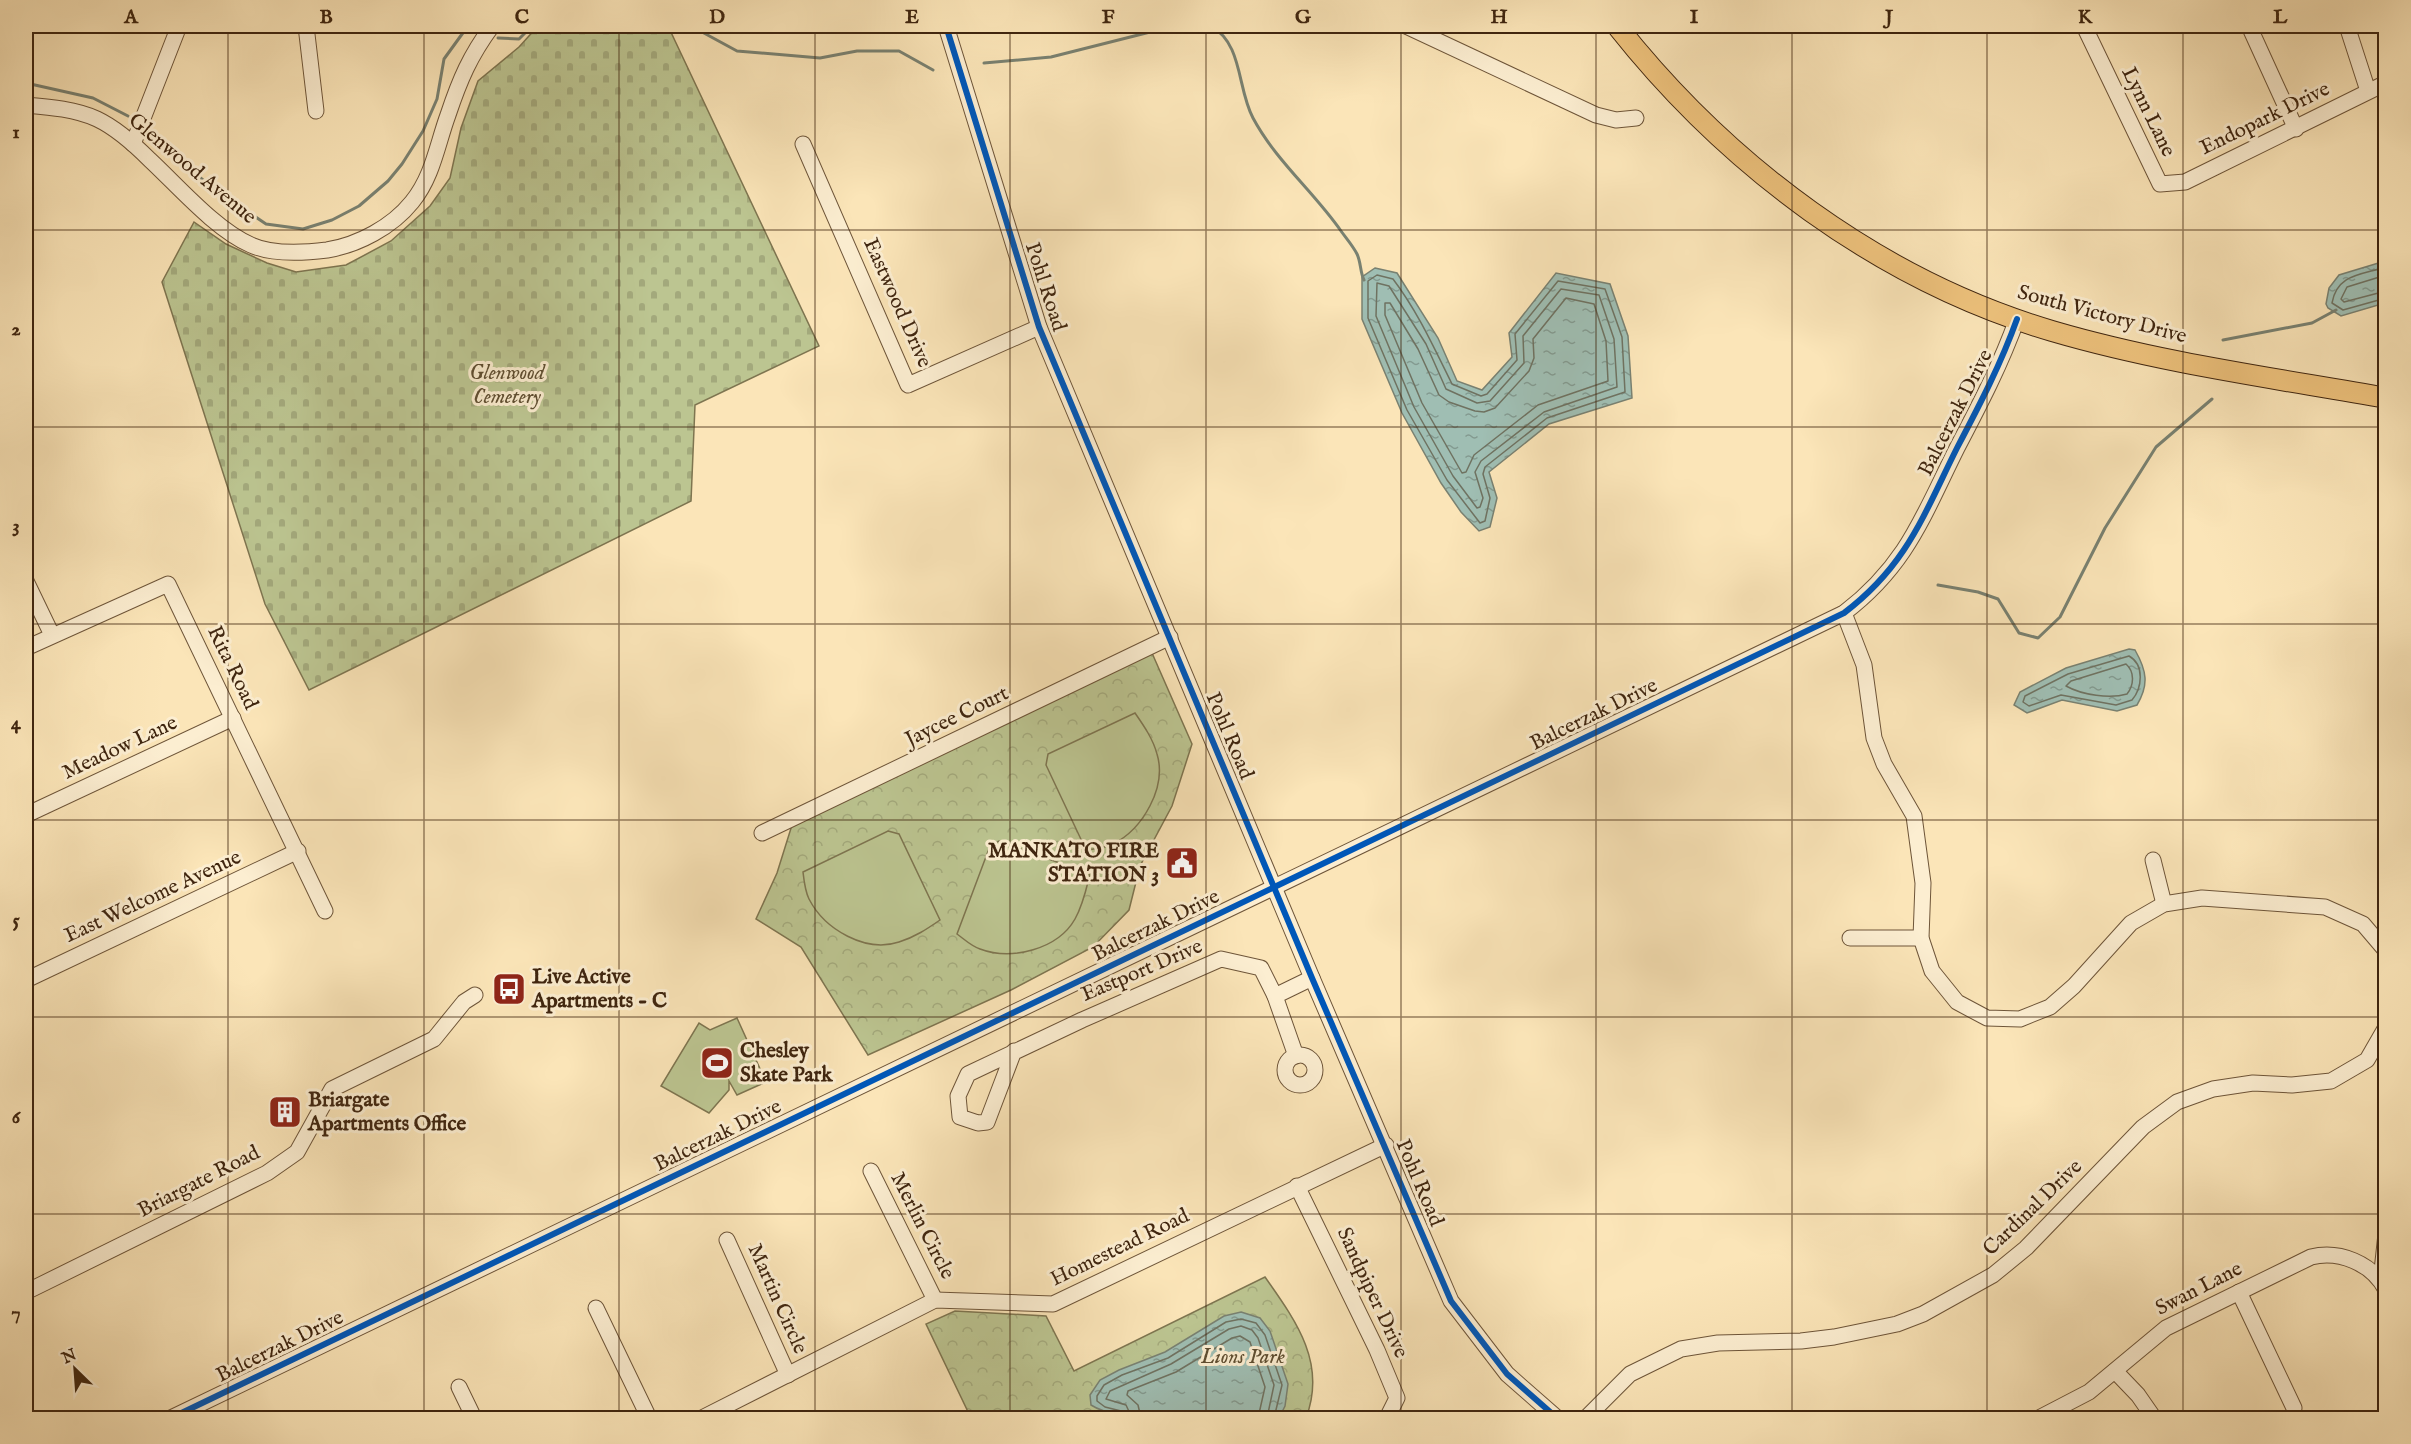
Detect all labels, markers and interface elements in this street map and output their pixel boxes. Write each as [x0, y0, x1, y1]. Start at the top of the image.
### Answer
text: A [123, 5, 139, 30]
text: B [319, 5, 333, 30]
text: C [515, 5, 529, 30]
text: D [709, 5, 725, 30]
text: E [905, 5, 919, 30]
text: F [1102, 5, 1115, 30]
text: G [1295, 5, 1312, 30]
text: H [1490, 5, 1508, 30]
text: I [1690, 5, 1699, 30]
text: J [1882, 5, 1894, 30]
text: K [2078, 5, 2094, 30]
text: L [2273, 5, 2288, 30]
street label: Lynn Lane [2115, 63, 2181, 162]
street label: Endopark Drive [2196, 76, 2335, 162]
street label: Glenwood Avenue [122, 108, 262, 231]
text: 1 [12, 120, 20, 145]
street label: Eastwood Drive [856, 234, 938, 372]
street label: Pohl Road [1018, 239, 1072, 336]
street label: South Victory Drive [2014, 279, 2190, 351]
text: 2 [11, 317, 21, 342]
street label: Balcerzak Drive [1913, 345, 2000, 481]
park label: Glenwood Cemetery [469, 360, 547, 411]
text: 3 [12, 514, 20, 539]
street label: Rita Road [200, 622, 264, 715]
street label: Balcerzak Drive [1526, 672, 1662, 758]
street label: Jaycee Court [899, 680, 1013, 755]
street label: Pohl Road [1199, 688, 1260, 784]
street label: Meadow Lane [58, 709, 182, 786]
text: 4 [11, 711, 22, 736]
place label: MANKATO FIRE STATION 3 [988, 838, 1159, 889]
street label: East Welcome Avenue [60, 844, 246, 950]
public building icon: MANKATO FIRE STATION 3 [1164, 845, 1200, 881]
street label: Balcerzak Drive [1088, 883, 1224, 969]
text: 5 [12, 908, 20, 933]
street label: Eastport Drive [1077, 933, 1207, 1009]
place label: Live Active Apartments - C [531, 964, 667, 1015]
bus stop icon: Live Active Apartments - C [491, 971, 527, 1007]
place label: Chesley Skate Park [740, 1038, 833, 1089]
sports icon: Chesley Skate Park [699, 1045, 735, 1081]
place label: Briargate Apartments Office [307, 1087, 466, 1138]
street label: Balcerzak Drive [650, 1093, 786, 1179]
building icon: Briargate Apartments Office [267, 1094, 303, 1130]
text: 6 [12, 1105, 22, 1130]
street label: Pohl Road [1389, 1135, 1450, 1231]
street label: Briargate Road [133, 1139, 265, 1224]
street label: Cardinal Drive [1978, 1154, 2089, 1262]
street label: Merlin Circle [883, 1168, 961, 1284]
street label: Homestead Road [1046, 1202, 1195, 1293]
street label: Sandpiper Drive [1330, 1223, 1414, 1363]
street label: Martin Circle [741, 1240, 813, 1359]
street label: Swan Lane [2151, 1255, 2247, 1322]
text: 7 [11, 1301, 21, 1326]
street label: Balcerzak Drive [212, 1304, 348, 1390]
north arrow [45, 1339, 105, 1399]
park label: Lions Park [1200, 1344, 1285, 1371]
text: N [58, 1345, 80, 1370]

